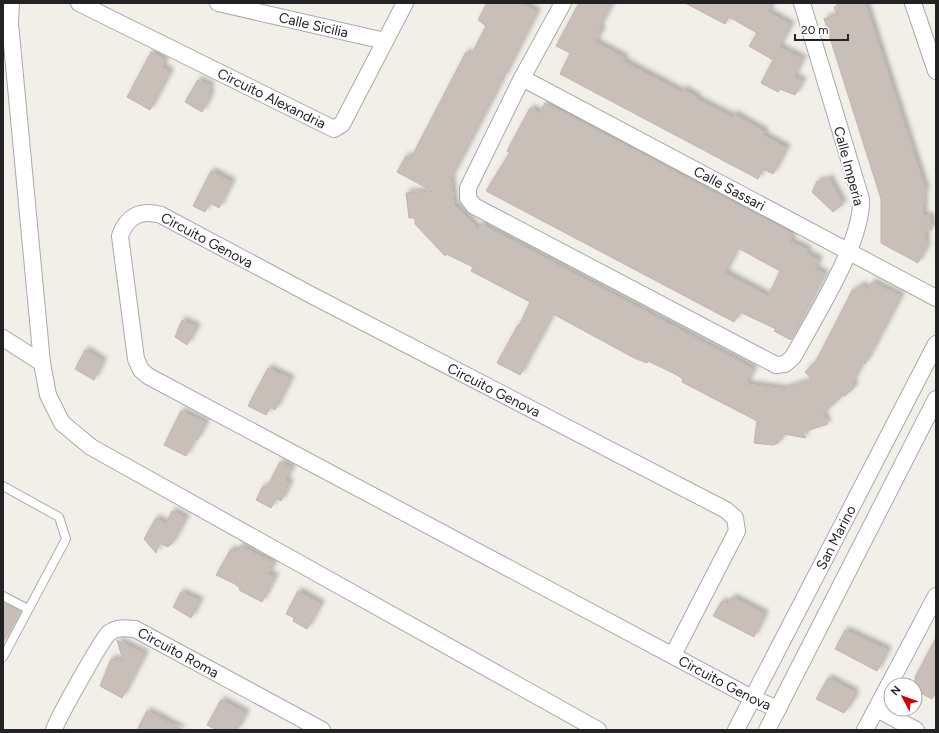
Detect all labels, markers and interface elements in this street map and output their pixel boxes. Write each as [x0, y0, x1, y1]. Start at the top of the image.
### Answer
street label: Calle Sicilia [277, 9, 350, 41]
scale bar [795, 16, 848, 42]
text: 20 m [801, 23, 829, 37]
street label: Circuito Alexandria [215, 65, 328, 133]
street label: Calle Imperia [830, 125, 867, 208]
street label: Calle Sassari [691, 163, 768, 215]
street label: Circuito Genova [158, 209, 256, 272]
street label: Circuito Genova [445, 360, 543, 421]
street label: San Marino [813, 503, 860, 573]
street label: Circuito Roma [135, 624, 222, 682]
street label: Circuito Genova [675, 652, 773, 714]
north arrow [883, 677, 923, 717]
text: N [888, 683, 904, 698]

